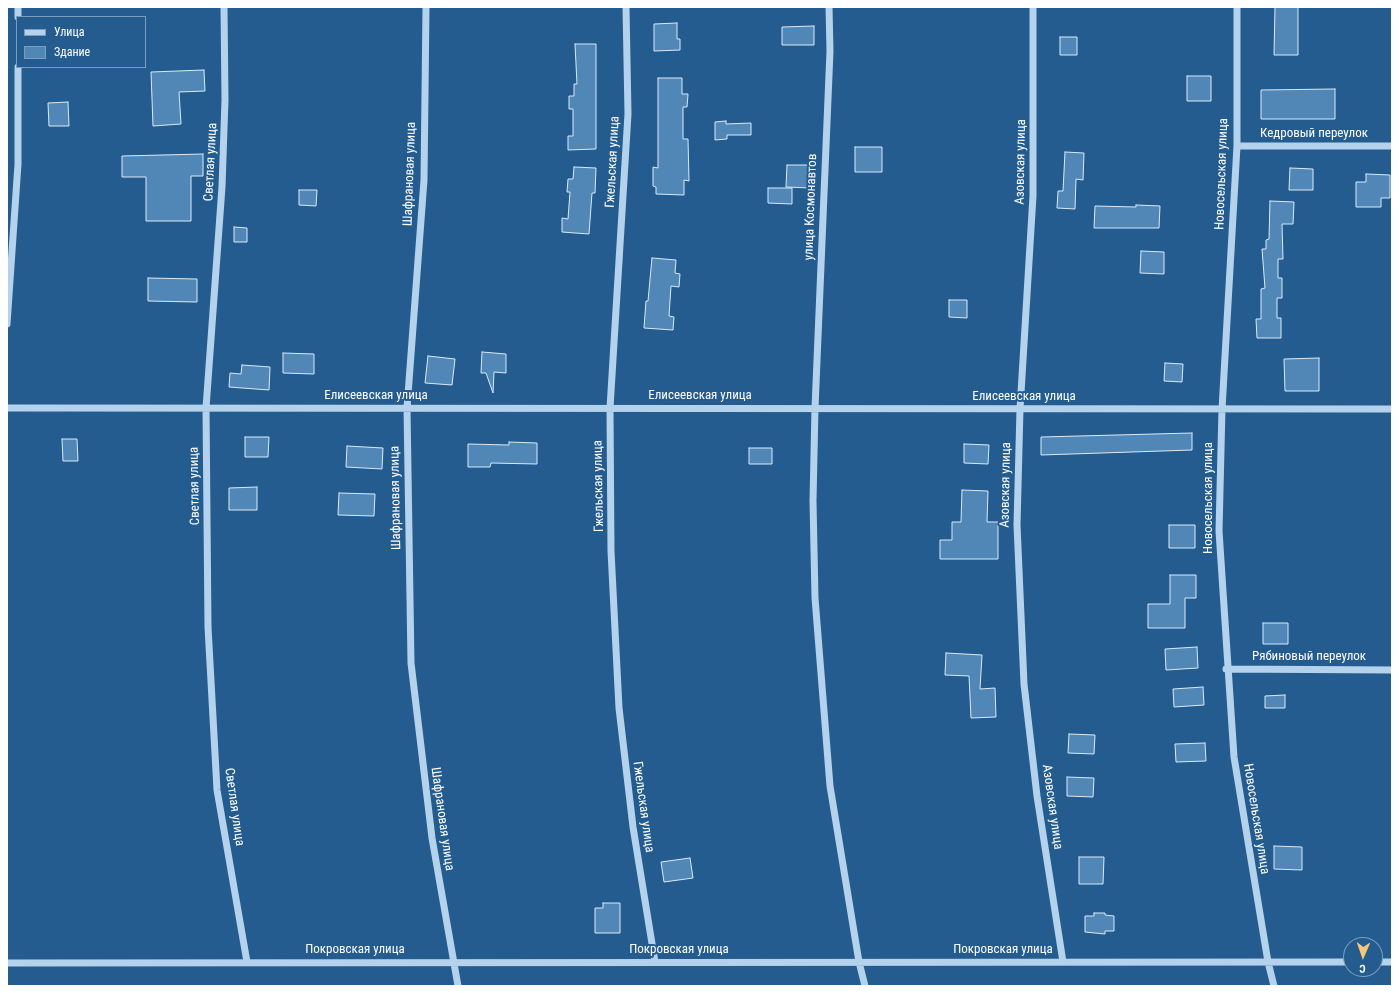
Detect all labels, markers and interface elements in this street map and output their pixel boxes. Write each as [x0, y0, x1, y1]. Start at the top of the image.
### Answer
legend [16, 16, 146, 68]
text: Улица [54, 25, 84, 39]
text: Здание [54, 45, 90, 59]
street label: Гжельская улица [603, 116, 623, 208]
street label: Новосельская улица [1212, 118, 1232, 230]
street label: Азовская улица [1012, 119, 1030, 205]
street label: Светлая улица [201, 122, 221, 202]
street label: Шафрановая улица [400, 122, 420, 226]
street label: Кедровый переулок [1260, 126, 1368, 142]
street label: улица Космонавтов [801, 153, 821, 261]
street label: Елисеевская улица [324, 388, 428, 404]
street label: Елисеевская улица [648, 388, 752, 404]
street label: Елисеевская улица [972, 389, 1076, 405]
street label: Гжельская улица [590, 440, 608, 532]
street label: Азовская улица [997, 442, 1015, 528]
street label: Новосельская улица [1201, 442, 1217, 554]
street label: Шафрановая улица [387, 446, 405, 550]
street label: Светлая улица [187, 447, 203, 525]
street label: Рябиновый переулок [1252, 649, 1366, 665]
street label: Гжельская улица [629, 760, 657, 854]
street label: Новосельская улица [1240, 763, 1272, 875]
street label: Азовская улица [1038, 764, 1066, 850]
street label: Шафрановая улица [427, 766, 457, 872]
street label: Светлая улица [221, 767, 247, 847]
north arrow [1343, 937, 1383, 977]
street label: Покровская улица [305, 942, 405, 958]
street label: Покровская улица [629, 942, 729, 958]
street label: Покровская улица [953, 942, 1053, 958]
text: С [1359, 962, 1366, 975]

